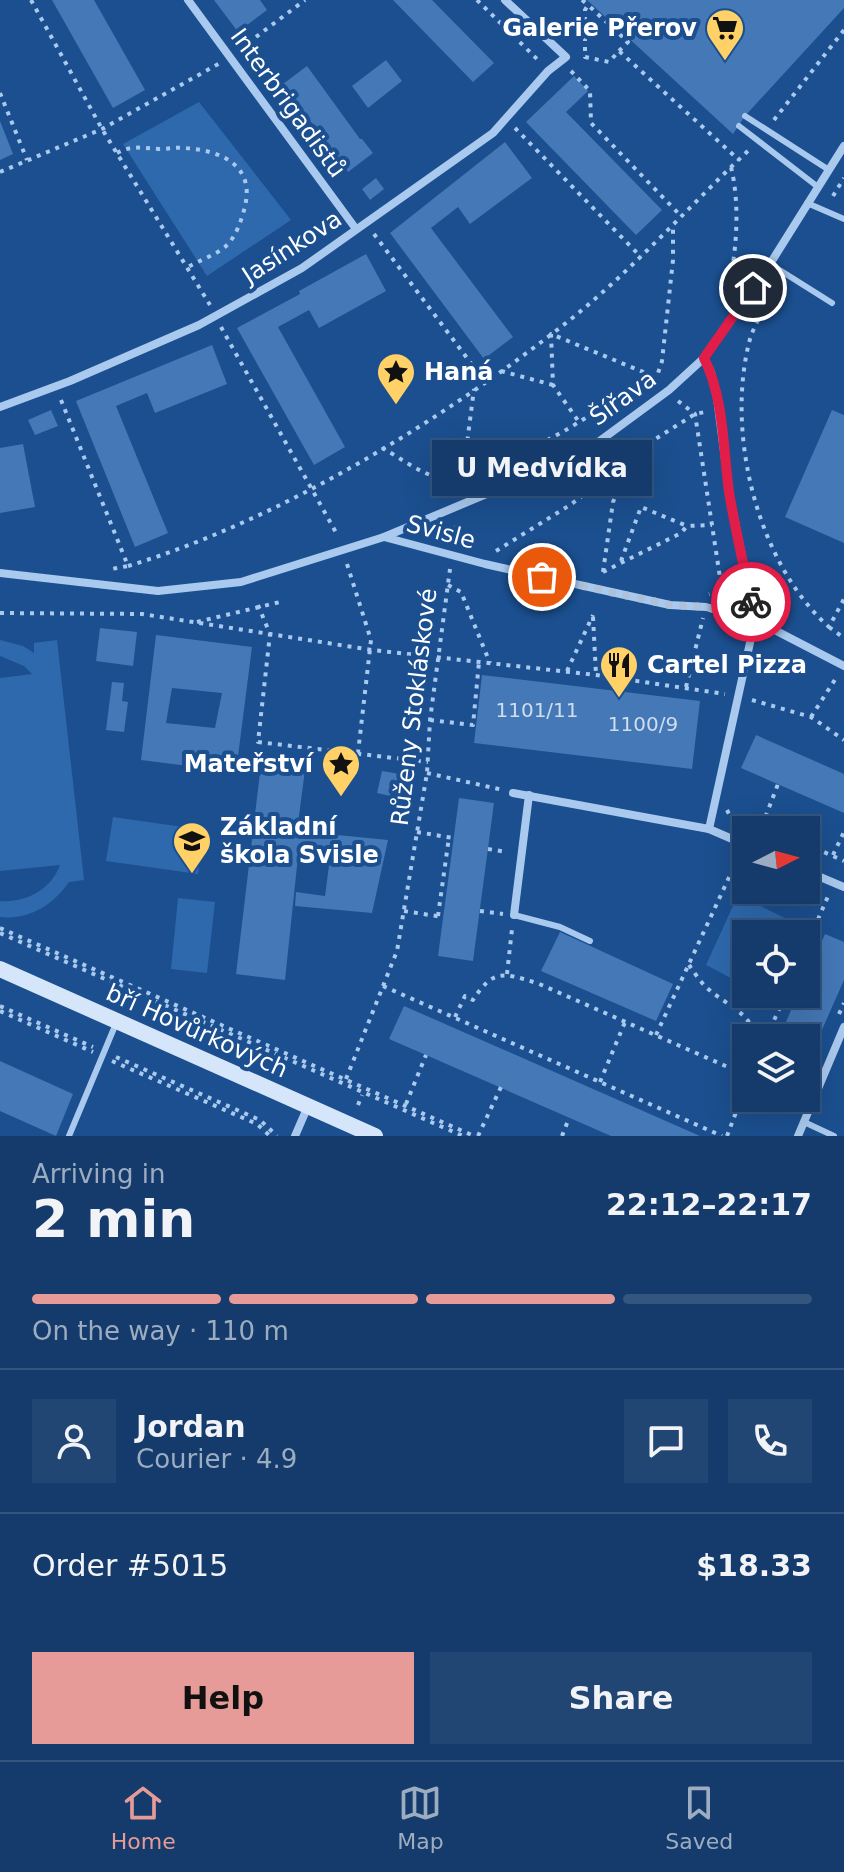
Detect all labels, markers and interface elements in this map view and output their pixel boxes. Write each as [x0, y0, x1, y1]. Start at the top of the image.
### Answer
supermarket icon: Galerie Přerov [704, 7, 746, 62]
place label: Galerie Přerov [502, 14, 697, 42]
street label: Interbrigadistů [225, 23, 351, 183]
street label: Jasínkova [235, 205, 347, 291]
pin [719, 254, 787, 322]
icon: home [731, 266, 775, 310]
place icon: Haná [375, 351, 417, 406]
place label: Haná [424, 358, 494, 386]
street label: Šířava [583, 363, 662, 431]
callout: U Medvídka [432, 441, 652, 497]
text: U Medvídka [456, 453, 628, 483]
street label: Svisle [404, 509, 478, 555]
pin [508, 543, 576, 611]
icon: bag [520, 555, 564, 599]
courier [711, 562, 791, 642]
icon: bike [729, 580, 773, 624]
street label: Růženy Stokláskové [386, 587, 442, 827]
restaurant icon: Cartel Pizza [598, 644, 640, 699]
place label: Cartel Pizza [647, 651, 807, 679]
house number: 1101/11 [495, 698, 579, 722]
house number: 1100/9 [608, 712, 678, 736]
place icon: Mateřství [320, 743, 362, 798]
place label: Mateřství [184, 750, 315, 778]
place label: Základní škola Svisle [220, 813, 379, 869]
north arrow [732, 816, 820, 904]
map controls [732, 816, 820, 1112]
school or university icon: Základní škola Svisle [171, 820, 213, 875]
button: locate [732, 920, 820, 1008]
street label: bří Hovůrkových [102, 978, 292, 1084]
button: layers [732, 1024, 820, 1112]
text: Arriving in [32, 1159, 166, 1189]
text: 22:12–22:17 [606, 1187, 812, 1222]
text: 2 min [32, 1189, 195, 1249]
text: On the way · 110 m [32, 1316, 289, 1346]
button: person [32, 1399, 116, 1483]
button: chat [624, 1399, 708, 1483]
button: phone [728, 1399, 812, 1483]
text: Jordan [136, 1409, 246, 1444]
text: Courier · 4.9 [136, 1444, 297, 1474]
text: Order #5015 [32, 1548, 228, 1583]
text: $18.33 [696, 1548, 812, 1583]
button: Help [32, 1652, 414, 1744]
button: Share [430, 1652, 812, 1744]
tab: Home [111, 1781, 176, 1854]
tab: Map [397, 1781, 444, 1854]
tab: Saved [665, 1781, 733, 1854]

